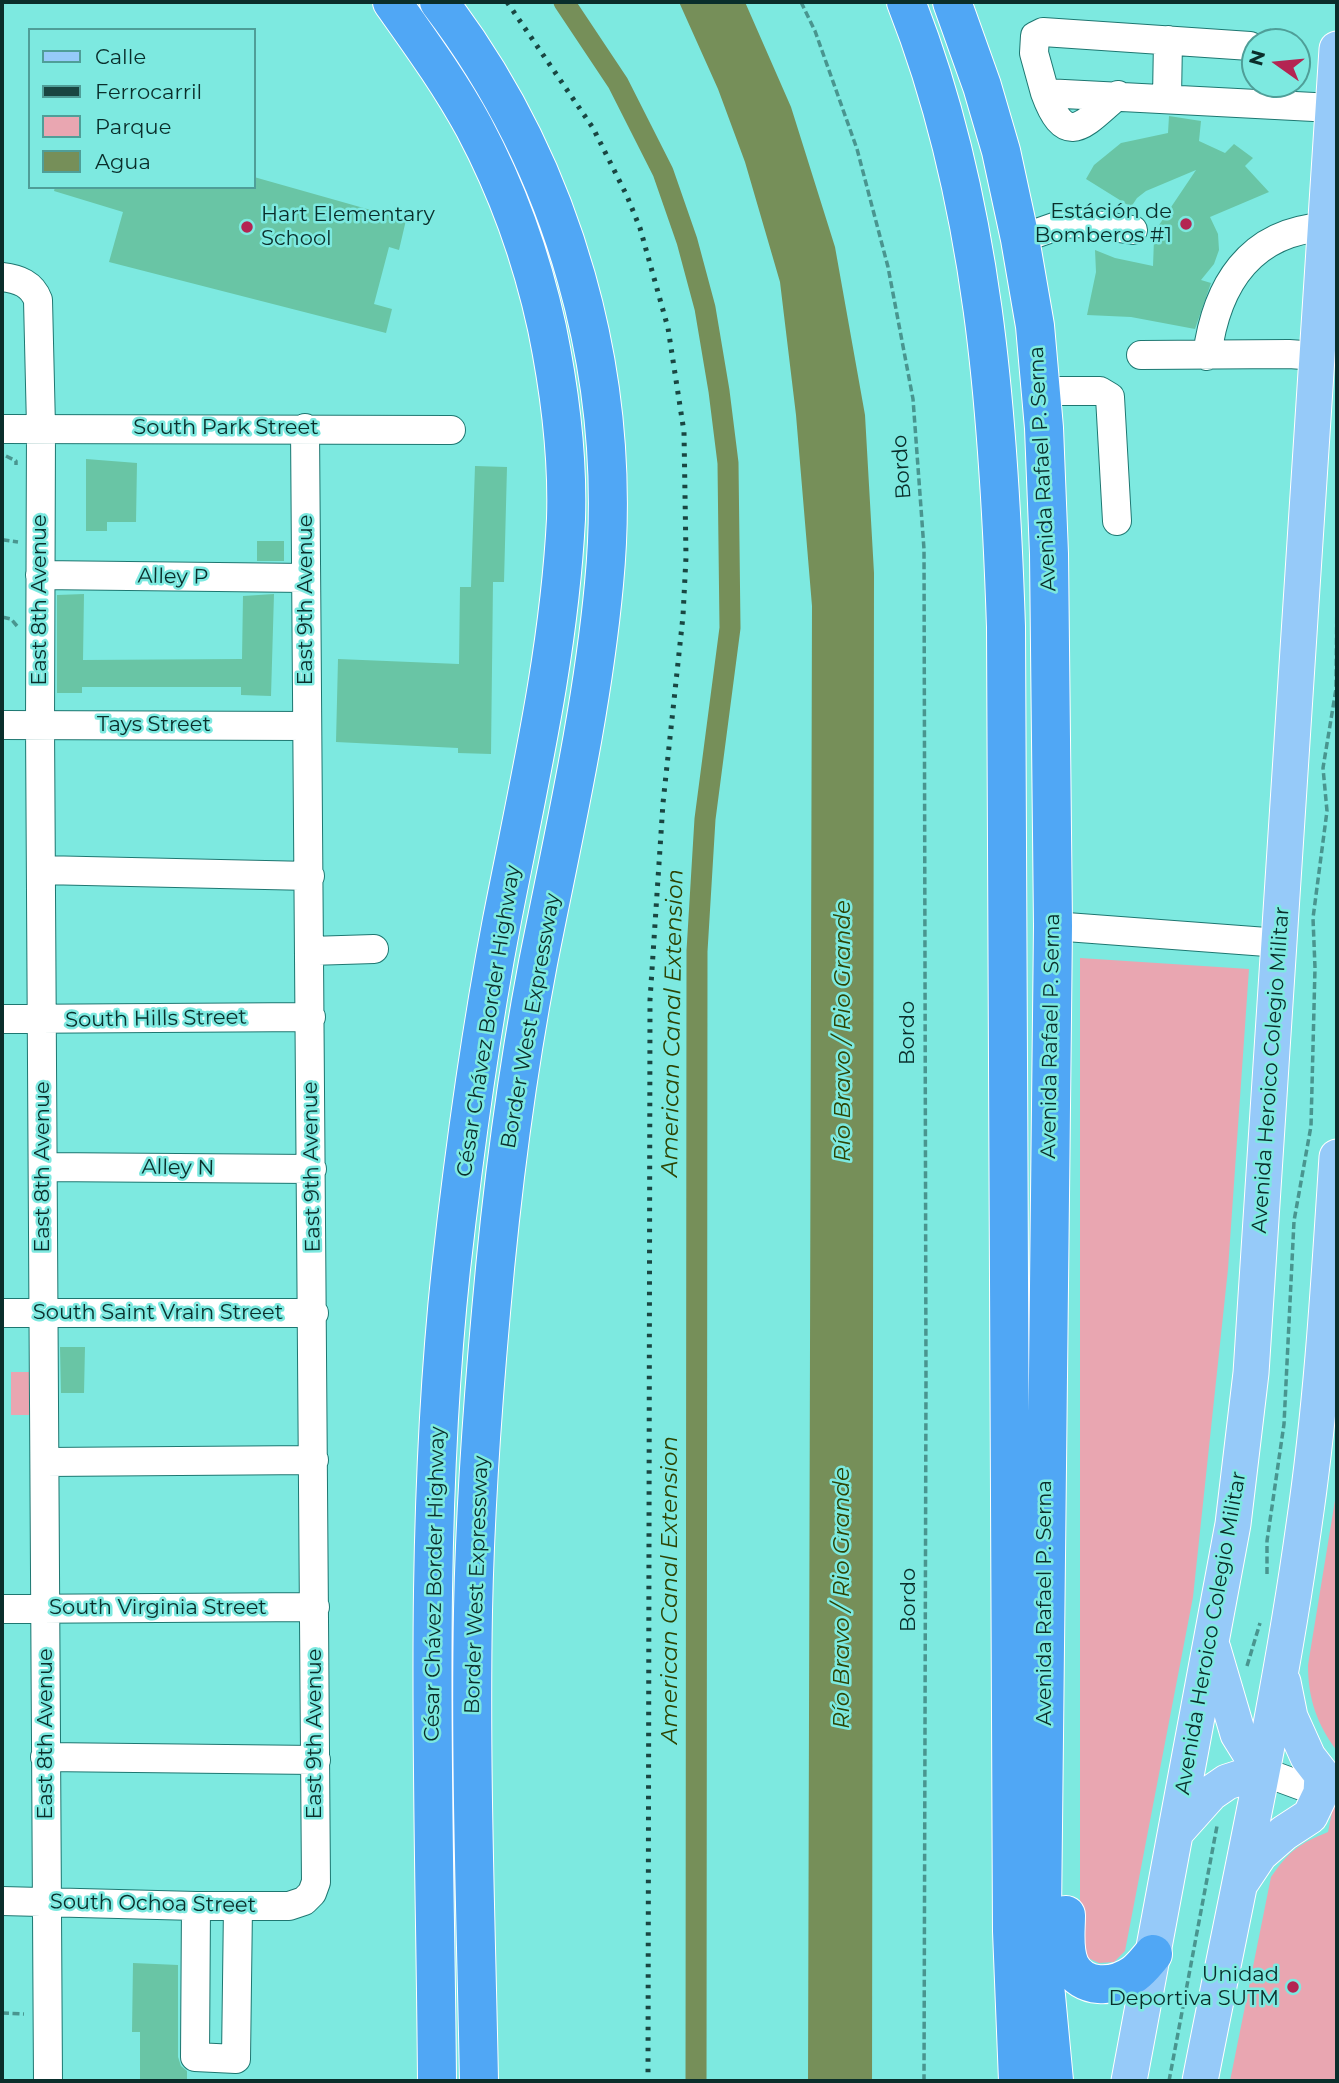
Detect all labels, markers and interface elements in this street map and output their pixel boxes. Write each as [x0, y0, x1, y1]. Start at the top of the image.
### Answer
legend [28, 28, 256, 189]
north arrow [1241, 28, 1311, 98]
text: Calle [95, 44, 146, 69]
text: N [1244, 48, 1270, 68]
text: Ferrocarril [95, 79, 202, 104]
text: Parque [95, 114, 171, 139]
text: Agua [95, 149, 151, 174]
place label: Estáción de Bomberos #1 [1035, 199, 1172, 249]
place label: Hart Elementary School [261, 202, 435, 252]
marker: Estáción de Bomberos #1 [1178, 216, 1194, 232]
marker: Hart Elementary School [239, 219, 255, 235]
street label: Avenida Rafael P. Serna [1024, 346, 1062, 592]
street label: South Park Street [133, 415, 319, 441]
street label: Bordo [887, 434, 917, 500]
street label: East 8th Avenue [27, 514, 53, 686]
street label: East 9th Avenue [293, 514, 319, 686]
street label: Alley P [137, 564, 209, 590]
street label: Tays Street [97, 712, 211, 738]
street label: César Chávez Border Highway [452, 863, 526, 1179]
water label: American Canal Extension [657, 869, 689, 1177]
street label: Border West Expressway [496, 891, 566, 1151]
water label: Río Bravo / Rio Grande [829, 900, 857, 1162]
street label: Avenida Heroico Colegio Militar [1247, 906, 1295, 1234]
street label: Avenida Rafael P. Serna [1036, 913, 1066, 1159]
street label: Bordo [895, 1001, 921, 1065]
street label: South Hills Street [65, 1005, 247, 1033]
street label: East 8th Avenue [30, 1081, 56, 1253]
street label: East 9th Avenue [298, 1081, 326, 1253]
street label: Alley N [141, 1155, 215, 1181]
street label: South Saint Vrain Street [33, 1300, 283, 1326]
street label: César Chávez Border Highway [420, 1426, 450, 1742]
water label: American Canal Extension [656, 1436, 684, 1744]
street label: Border West Expressway [460, 1455, 494, 1715]
water label: Río Bravo / Rio Grande [828, 1467, 856, 1729]
street label: Avenida Heroico Colegio Militar [1170, 1469, 1252, 1797]
street label: Avenida Rafael P. Serna [1032, 1480, 1058, 1726]
street label: Bordo [896, 1568, 922, 1632]
street label: South Virginia Street [49, 1595, 267, 1621]
street label: East 8th Avenue [33, 1648, 59, 1820]
street label: East 9th Avenue [302, 1648, 328, 1820]
street label: South Ochoa Street [50, 1890, 256, 1918]
place label: Unidad Deportiva SUTM [1108, 1962, 1279, 2012]
marker: Unidad Deportiva SUTM [1285, 1979, 1301, 1995]

